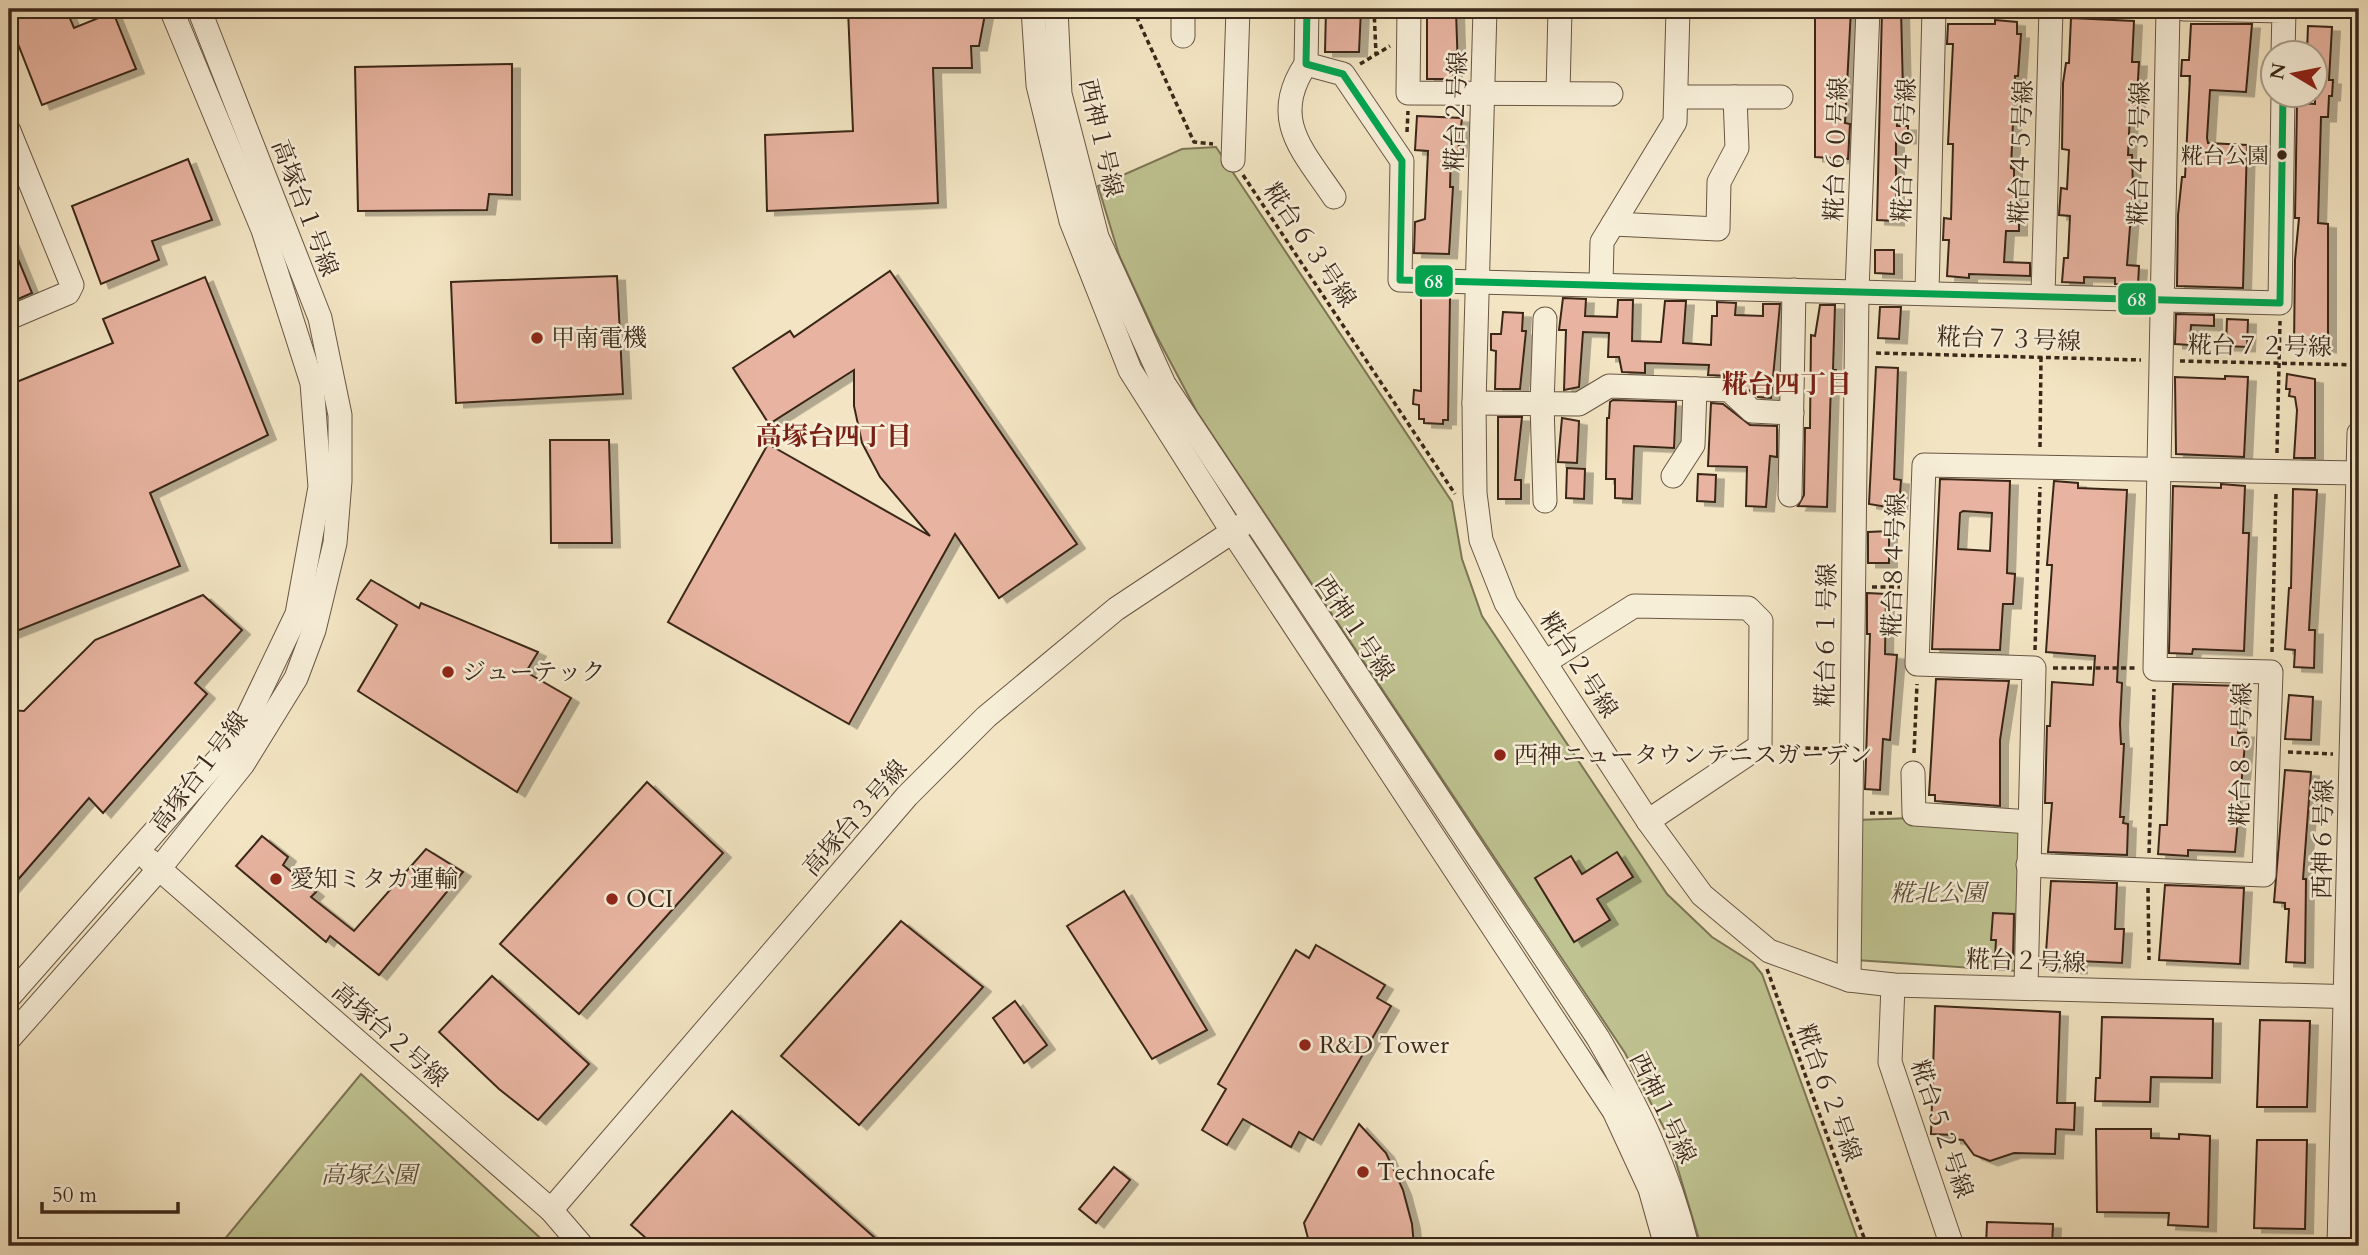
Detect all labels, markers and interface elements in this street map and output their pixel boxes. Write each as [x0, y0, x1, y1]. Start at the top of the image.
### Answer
north arrow [2260, 38, 2330, 108]
street label: 糀台２号線 [1438, 50, 1475, 172]
text: N [2264, 60, 2293, 82]
street label: 西神１号線 [1071, 76, 1130, 200]
street label: 糀台６０号線 [1817, 76, 1856, 222]
street label: 糀台４６号線 [1885, 77, 1924, 223]
street label: 糀台４５号線 [2002, 79, 2041, 225]
street label: 糀台４３号線 [2122, 81, 2157, 225]
street label: 高塚台１号線 [263, 135, 346, 281]
place label: 糀台公園 [2181, 141, 2269, 171]
marker: 糀台公園 [2275, 148, 2289, 162]
street label: 糀台６３号線 [1256, 176, 1364, 314]
line badge: 68 [1414, 264, 1454, 298]
text: 68 [1424, 269, 1444, 295]
line badge: 68 [2117, 282, 2157, 316]
text: 68 [2127, 287, 2147, 313]
street label: 糀台７３号線 [1936, 320, 2082, 359]
place label: 甲南電機 [551, 322, 647, 355]
street label: 糀台７２号線 [2188, 329, 2332, 364]
marker: 甲南電機 [529, 330, 545, 346]
district label: 糀台四丁目 [1722, 367, 1852, 402]
district label: 高塚台四丁目 [756, 419, 912, 454]
street label: 糀台８４号線 [1875, 492, 1914, 638]
street label: 糀台６１号線 [1809, 563, 1844, 707]
street label: 西神１号線 [1307, 569, 1402, 687]
street label: 糀台２号線 [1532, 606, 1625, 725]
place label: ジューテック [462, 656, 606, 689]
marker: ジューテック [440, 664, 456, 680]
street label: 糀台８５号線 [2224, 682, 2259, 826]
street label: 高塚台１号線 [143, 705, 256, 840]
place label: 西神ニュータウンテニスガーデン [1514, 739, 1873, 772]
marker: 西神ニュータウンテニスガーデン [1492, 747, 1508, 763]
street label: 高塚台３号線 [796, 753, 915, 883]
street label: 西神６号線 [2306, 779, 2341, 899]
place label: 愛知ミタカ運輸 [290, 863, 458, 896]
marker: 愛知ミタカ運輸 [268, 871, 284, 887]
park label: 糀北公園 [1890, 877, 1990, 910]
place label: OCI [626, 883, 673, 916]
marker: OCI [604, 891, 620, 907]
street label: 糀台２号線 [1965, 943, 2087, 980]
street label: 高塚台２号線 [325, 976, 455, 1095]
street label: 糀台６２号線 [1788, 1020, 1869, 1166]
place label: R&D Tower [1319, 1029, 1449, 1062]
marker: R&D Tower [1297, 1037, 1313, 1053]
street label: 西神１号線 [1621, 1047, 1704, 1169]
street label: 糀台５２号線 [1902, 1056, 1981, 1203]
place label: Technocafe [1377, 1156, 1496, 1189]
park label: 高塚公園 [321, 1159, 421, 1192]
marker: Technocafe [1355, 1164, 1371, 1180]
scale bar [42, 1171, 178, 1215]
text: 50 m [52, 1181, 97, 1210]

